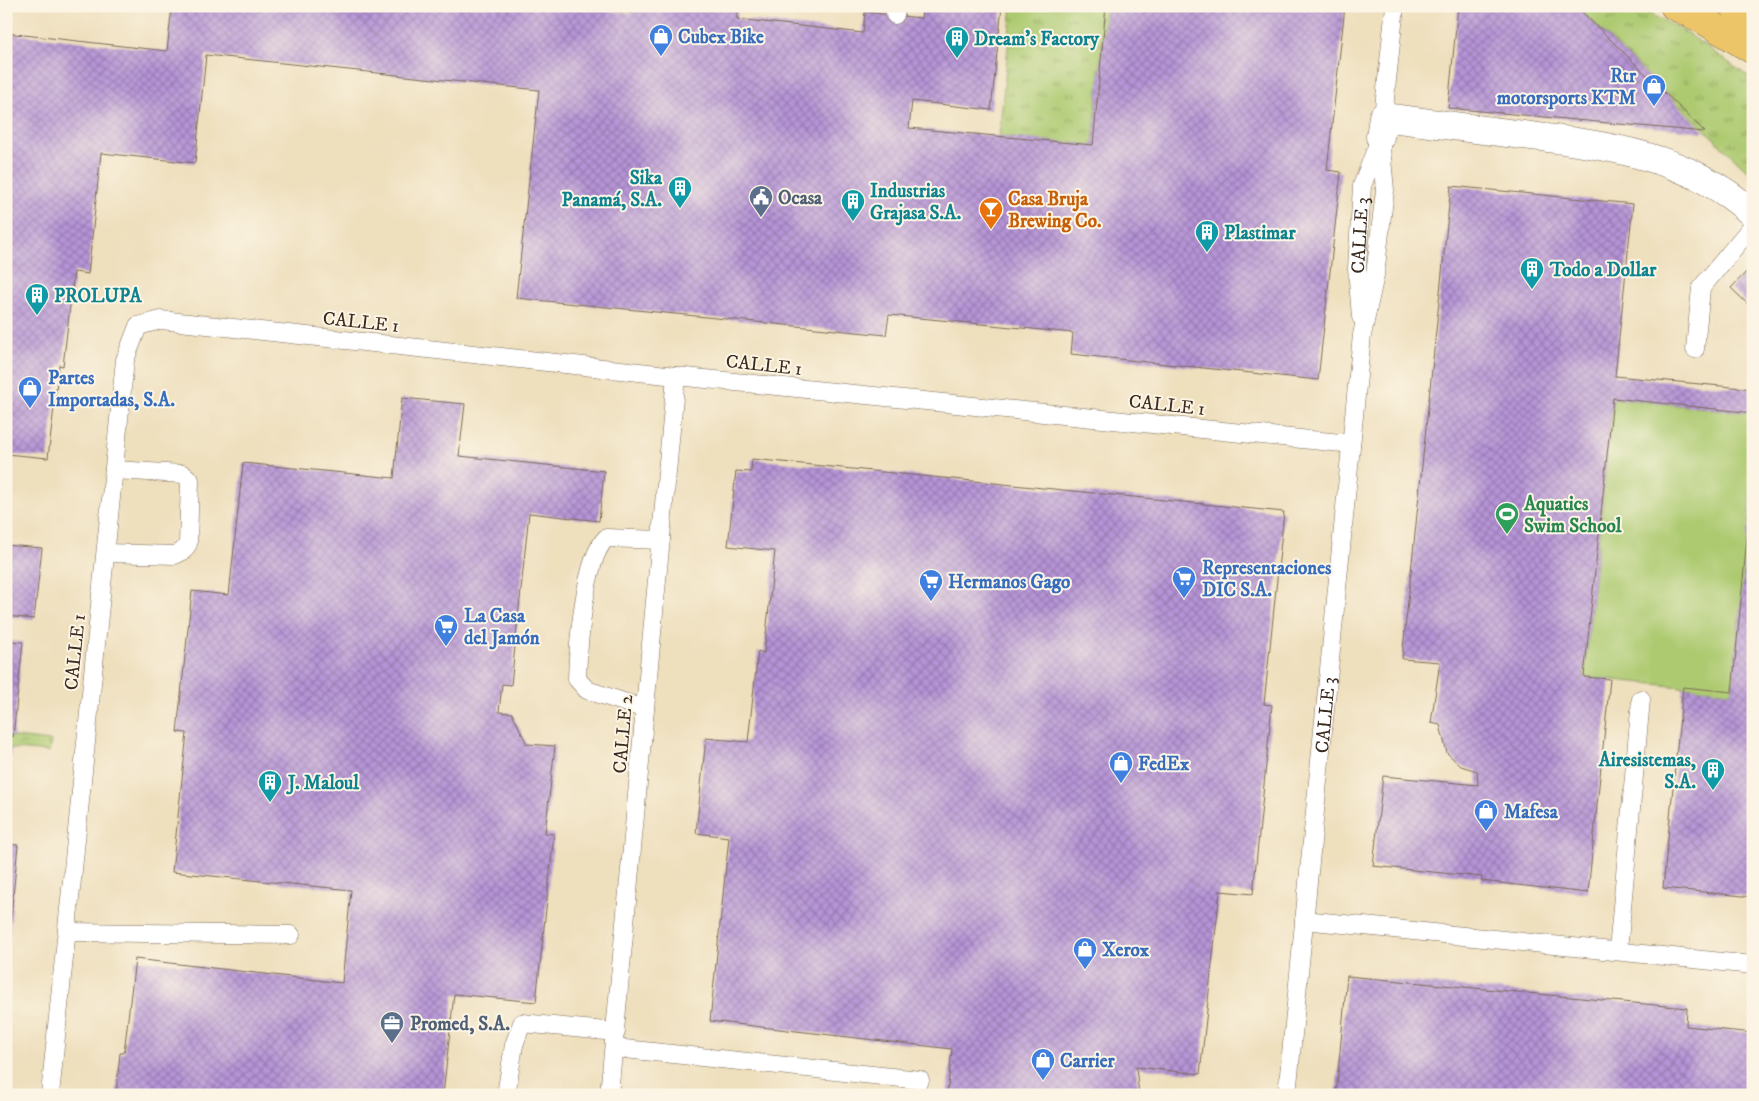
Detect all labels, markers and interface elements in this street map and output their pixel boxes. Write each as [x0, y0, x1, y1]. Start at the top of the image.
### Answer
shop icon: Cubex Bike [648, 23, 674, 57]
building icon: Dream's Factory [944, 25, 970, 59]
place label: Cubex Bike [678, 26, 764, 49]
place label: Dream's Factory [974, 28, 1100, 51]
place label: Rtr motorsports KTM [1497, 65, 1637, 110]
shop icon: Rtr motorsports KTM [1641, 73, 1667, 107]
place label: Sika Panamá, S.A. [561, 167, 663, 212]
building icon: Sika Panamá, S.A. [667, 175, 693, 209]
place label: Industrias Grajasa S.A. [870, 180, 962, 226]
public building icon: Ocasa [748, 184, 774, 218]
place label: Ocasa [778, 187, 823, 210]
building icon: Industrias Grajasa S.A. [840, 188, 866, 222]
place label: Casa Bruja Brewing Co. [1008, 188, 1102, 233]
bar icon: Casa Bruja Brewing Co. [978, 196, 1004, 230]
street label: CALLE 3 [1347, 196, 1374, 274]
building icon: Plastimar [1194, 219, 1220, 253]
place label: Plastimar [1224, 222, 1296, 245]
building icon: Todo a Dollar [1519, 256, 1545, 290]
place label: Todo a Dollar [1549, 259, 1657, 282]
building icon: PROLUPA [24, 282, 50, 316]
place label: PROLUPA [54, 285, 142, 308]
street label: CALLE 1 [322, 307, 400, 338]
street label: CALLE 1 [725, 350, 803, 381]
place label: Partes Importadas, S.A. [48, 367, 175, 412]
shop icon: Partes Importadas, S.A. [17, 375, 43, 409]
street label: CALLE 1 [1128, 390, 1206, 421]
place label: Aquatics Swim School [1523, 493, 1622, 538]
sports icon: Aquatics Swim School [1494, 501, 1520, 535]
place label: Representaciones DIC S.A. [1202, 557, 1332, 602]
supermarket icon: Representaciones DIC S.A. [1171, 565, 1197, 599]
supermarket icon: Hermanos Gago [918, 568, 944, 602]
place label: Hermanos Gago [948, 571, 1070, 594]
place label: La Casa del Jamón [464, 605, 541, 650]
street label: CALLE 1 [60, 613, 91, 691]
supermarket icon: La Casa del Jamón [433, 613, 459, 647]
street label: CALLE 3 [1311, 676, 1341, 754]
street label: CALLE 2 [609, 693, 638, 774]
place label: Airesistemas, S.A. [1598, 749, 1696, 794]
shop icon: FedEx [1108, 750, 1134, 784]
place label: FedEx [1138, 753, 1190, 776]
building icon: Airesistemas, S.A. [1700, 757, 1726, 791]
building icon: J. Maloul [257, 769, 283, 803]
place label: J. Maloul [286, 772, 359, 795]
shop icon: Mafesa [1473, 798, 1499, 832]
place label: Mafesa [1504, 801, 1559, 824]
shop icon: Xerox [1072, 936, 1098, 970]
place label: Xerox [1102, 939, 1150, 962]
office icon: Promed, S.A. [379, 1010, 405, 1044]
place label: Promed, S.A. [410, 1013, 511, 1036]
shop icon: Carrier [1030, 1047, 1056, 1081]
place label: Carrier [1060, 1050, 1116, 1073]

